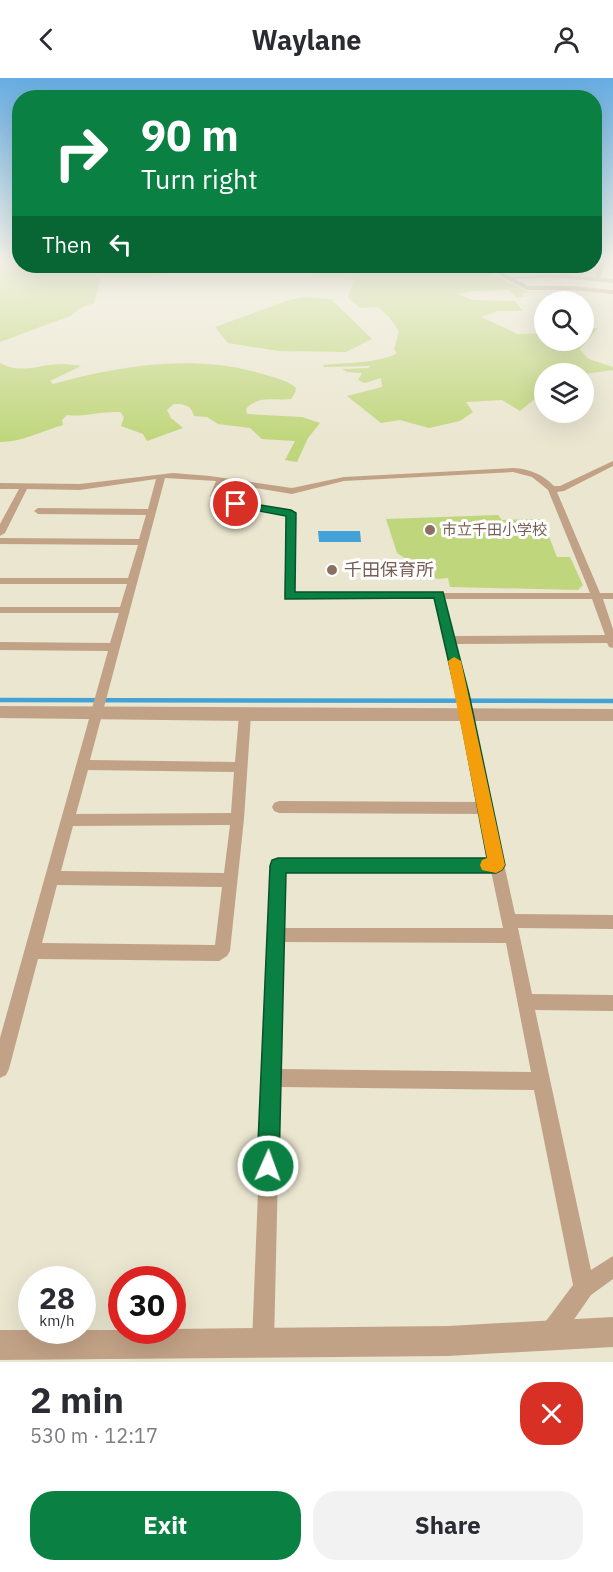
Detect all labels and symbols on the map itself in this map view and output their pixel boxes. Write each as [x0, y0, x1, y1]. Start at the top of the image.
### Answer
pin [210, 478, 261, 529]
place label: 市立千田小学校 [442, 520, 547, 539]
marker: 市立千田小学校 [423, 523, 437, 537]
place label: 千田保育所 [344, 558, 434, 581]
marker: 千田保育所 [325, 563, 339, 577]
position arrow [236, 1134, 300, 1198]
speed limit sign: 30 [108, 1266, 186, 1344]

